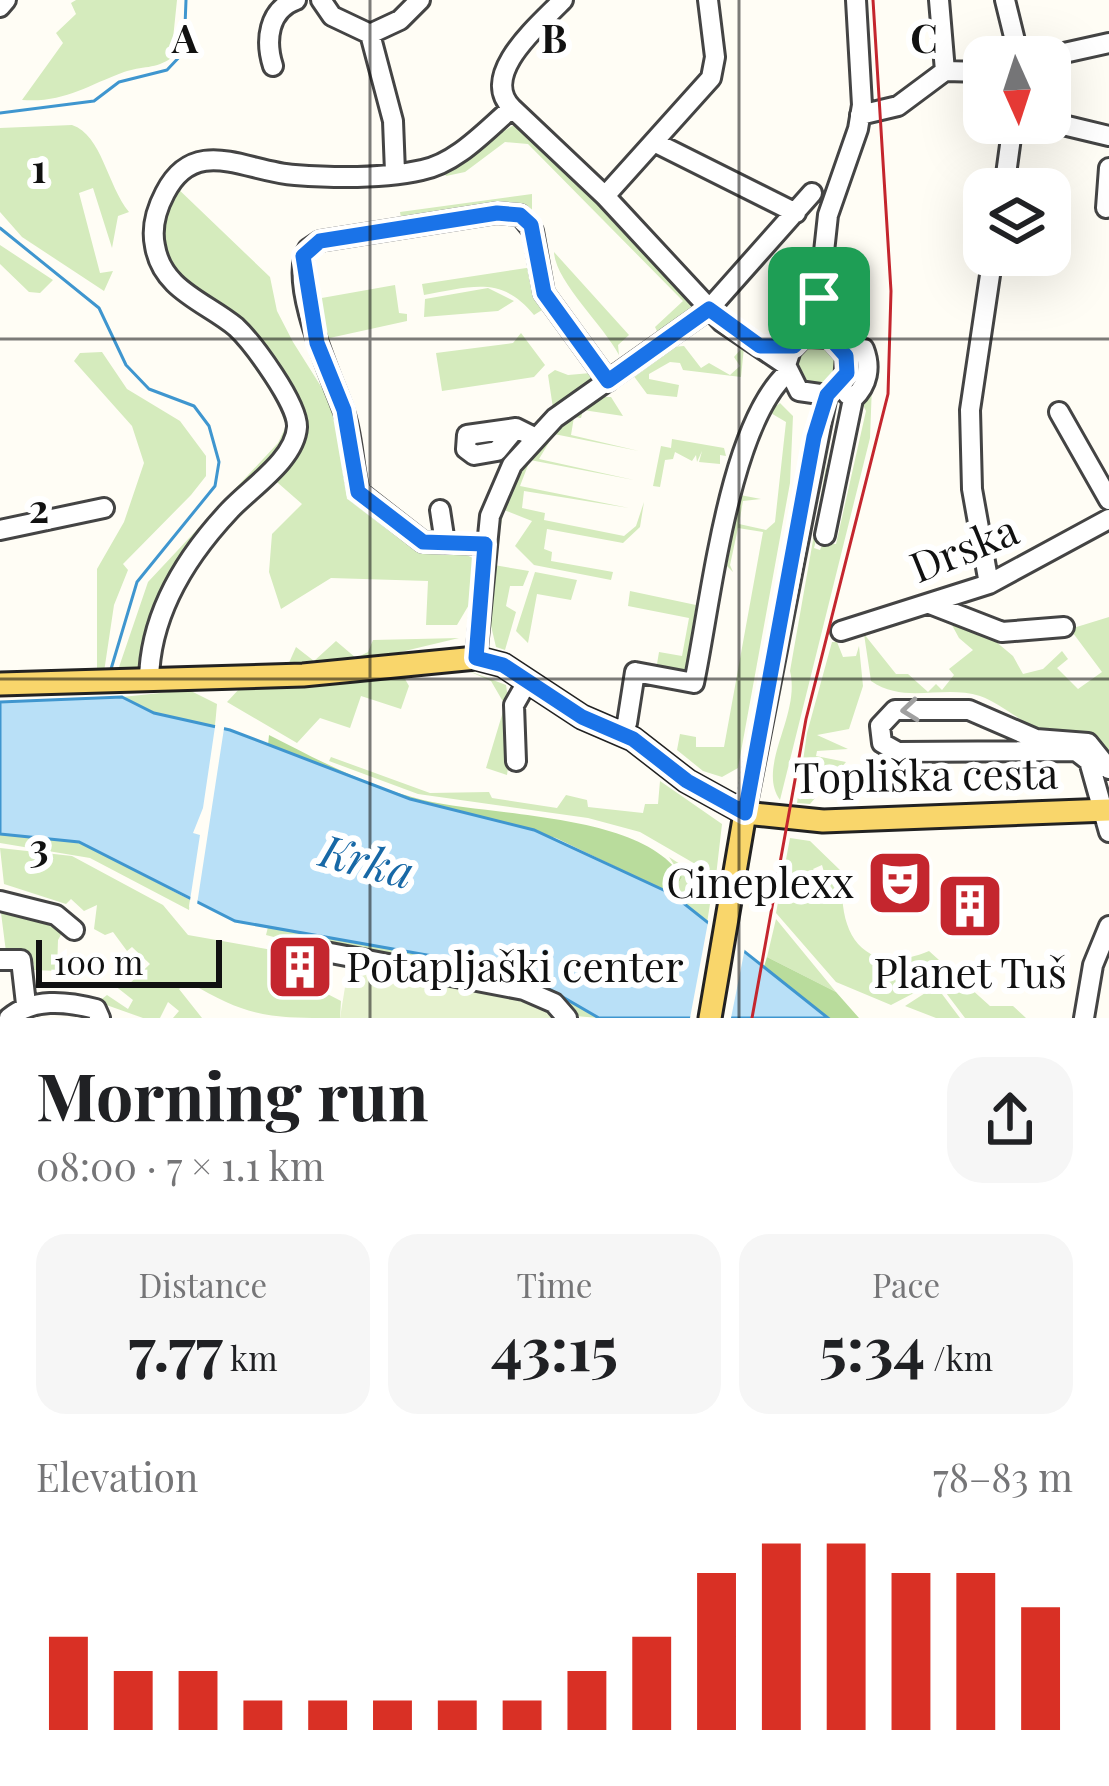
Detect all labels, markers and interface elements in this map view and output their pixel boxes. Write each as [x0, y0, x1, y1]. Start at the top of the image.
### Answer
text: A [171, 11, 199, 63]
text: B [541, 11, 567, 63]
text: C [910, 11, 938, 63]
north arrow [963, 36, 1071, 144]
map controls [963, 36, 1071, 276]
text: 1 [32, 141, 46, 193]
button: layers [963, 168, 1071, 276]
pin [768, 247, 870, 349]
icon: arrive [786, 265, 852, 331]
text: 2 [29, 481, 49, 533]
street label: Drska [901, 500, 1025, 594]
one-way arrow [901, 697, 920, 723]
street label: Topliška cesta [793, 744, 1059, 804]
water label: Krka [312, 817, 421, 900]
text: 3 [29, 820, 49, 872]
theatre icon: Cineplexx [865, 848, 935, 918]
place label: Cineplexx [666, 853, 854, 909]
building icon: Planet Tuš [935, 871, 1005, 941]
building icon: Potapljaški center [265, 932, 335, 1002]
scale bar [36, 934, 222, 987]
place label: Potapljaški center [346, 937, 684, 993]
text: 100 m [54, 939, 143, 983]
place label: Planet Tuš [873, 943, 1067, 999]
text: Morning run [36, 1050, 429, 1138]
button: share [947, 1057, 1073, 1183]
text: 08:00 · 7 × 1.1 km [36, 1139, 325, 1191]
text: Distance [138, 1262, 267, 1306]
text: Time [516, 1262, 593, 1306]
text: Pace [872, 1262, 940, 1306]
text: 7.77 [128, 1306, 223, 1386]
text: 43:15 [491, 1306, 618, 1386]
text: 5:34 [819, 1306, 925, 1386]
text: km [223, 1335, 278, 1379]
text: /km [925, 1335, 993, 1379]
text: Elevation [36, 1450, 198, 1502]
text: 78–83 m [933, 1450, 1073, 1502]

